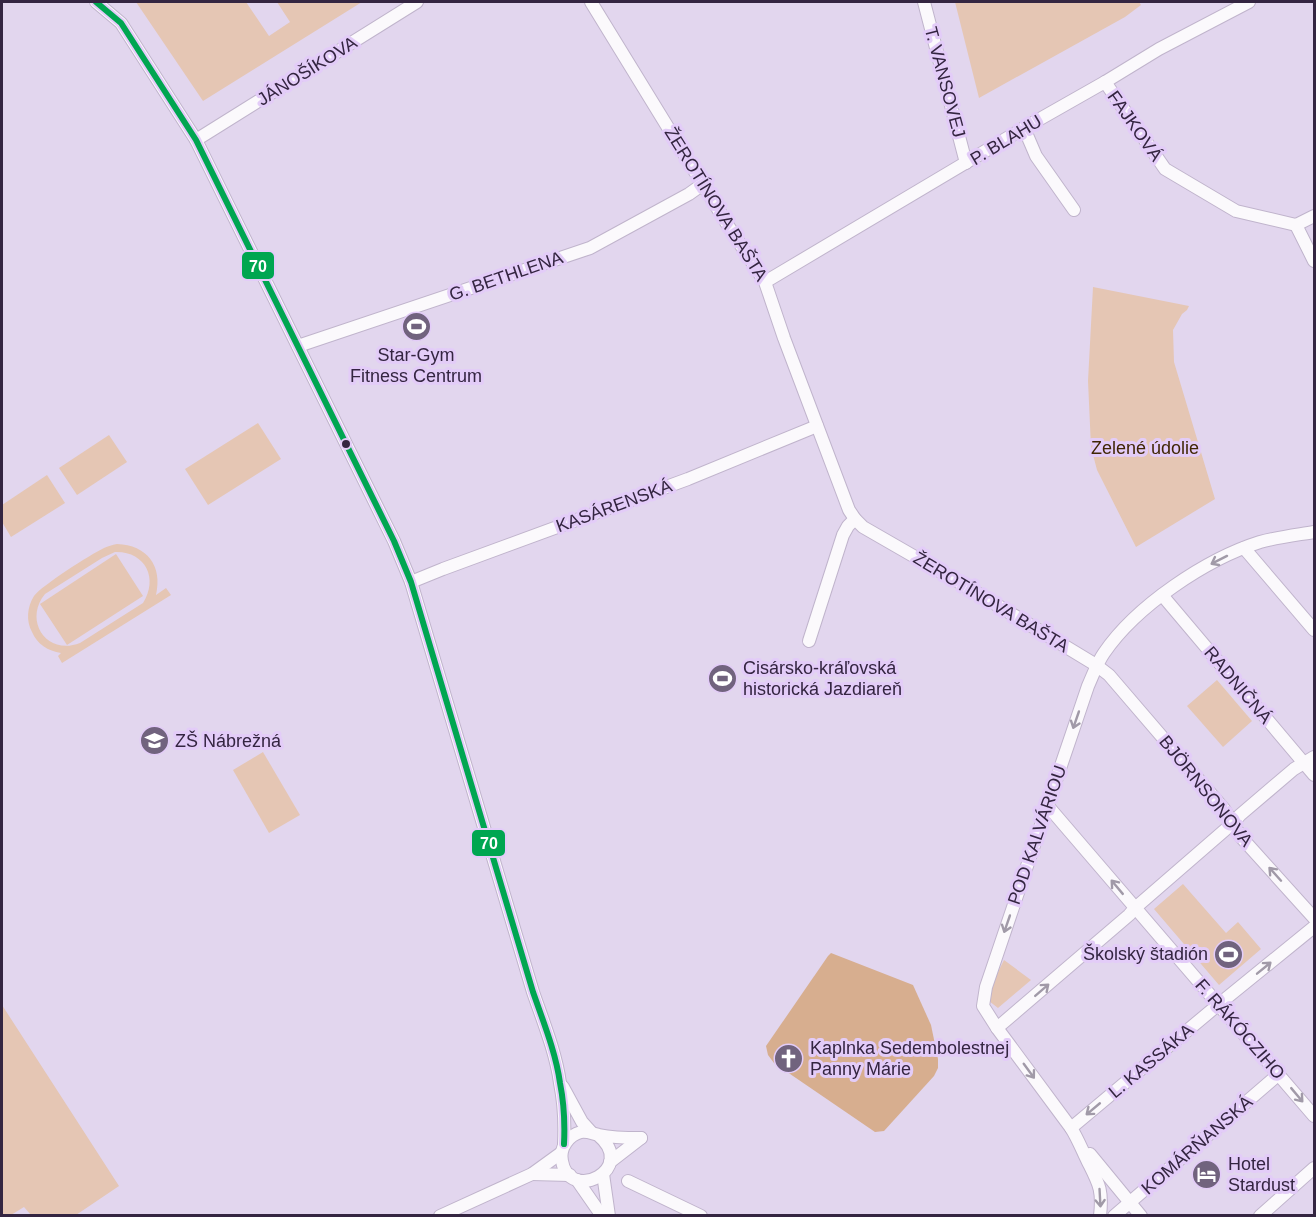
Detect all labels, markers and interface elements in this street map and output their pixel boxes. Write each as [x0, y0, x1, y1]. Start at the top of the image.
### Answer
street label: T. VANSOVEJ [921, 24, 969, 140]
street label: JÁNOŠÍKOVA [253, 32, 361, 110]
street label: FAJKOVÁ [1104, 87, 1166, 165]
street label: P. BLAHU [967, 111, 1045, 169]
street label: ŽEROTÍNOVA BAŠTA [661, 123, 772, 285]
street label: G. BETHLENA [446, 247, 566, 305]
line badge: 70 [241, 251, 275, 280]
text: 70 [249, 258, 267, 275]
sports icon: Star-Gym Fitness Centrum [400, 310, 432, 342]
place label: Star-Gym Fitness Centrum [350, 345, 482, 386]
unlabelled marker [340, 438, 352, 450]
park label: Zelené údolie [1091, 438, 1199, 458]
street label: KASÁRENSKÁ [553, 476, 675, 536]
street label: ŽEROTÍNOVA BAŠTA [910, 547, 1073, 656]
one-way arrow [1210, 555, 1228, 566]
street label: RADNIČNÁ [1200, 642, 1277, 727]
place label: Cisársko-kráľovská historická Jazdiareň [743, 658, 902, 699]
sports icon: Cisársko-kráľovská historická Jazdiareň [706, 662, 738, 694]
one-way arrow [1070, 710, 1081, 729]
school or university icon: ZŠ Nábrežná [138, 725, 170, 757]
place label: ZŠ Nábrežná [175, 730, 282, 751]
street label: BJÖRNSONOVA [1155, 732, 1257, 850]
street label: POD KALVÁRIOU [1004, 763, 1070, 907]
line badge: 70 [471, 829, 506, 857]
text: 70 [480, 835, 498, 852]
one-way arrow [1268, 867, 1282, 882]
one-way arrow [1110, 880, 1124, 895]
one-way arrow [1001, 915, 1012, 934]
sports icon: Školský štadión [1213, 938, 1245, 970]
place label: Školský štadión [1083, 943, 1208, 964]
one-way arrow [1256, 961, 1272, 974]
street label: F. RÁKÓCZIHO [1191, 974, 1290, 1083]
one-way arrow [1034, 983, 1049, 997]
street label: L. KASSÁKA [1105, 1020, 1197, 1102]
place label: Kaplnka Sedembolestnej Panny Márie [810, 1038, 1009, 1079]
church icon: Kaplnka Sedembolestnej Panny Márie [773, 1042, 805, 1074]
one-way arrow [1023, 1062, 1035, 1078]
one-way arrow [1290, 1087, 1303, 1103]
street label: KOMÁRŇANSKÁ [1138, 1092, 1256, 1198]
one-way arrow [1086, 1103, 1102, 1116]
place label: Hotel Stardust [1228, 1154, 1295, 1195]
hotel icon: Hotel Stardust [1191, 1158, 1223, 1190]
one-way arrow [1095, 1187, 1106, 1207]

